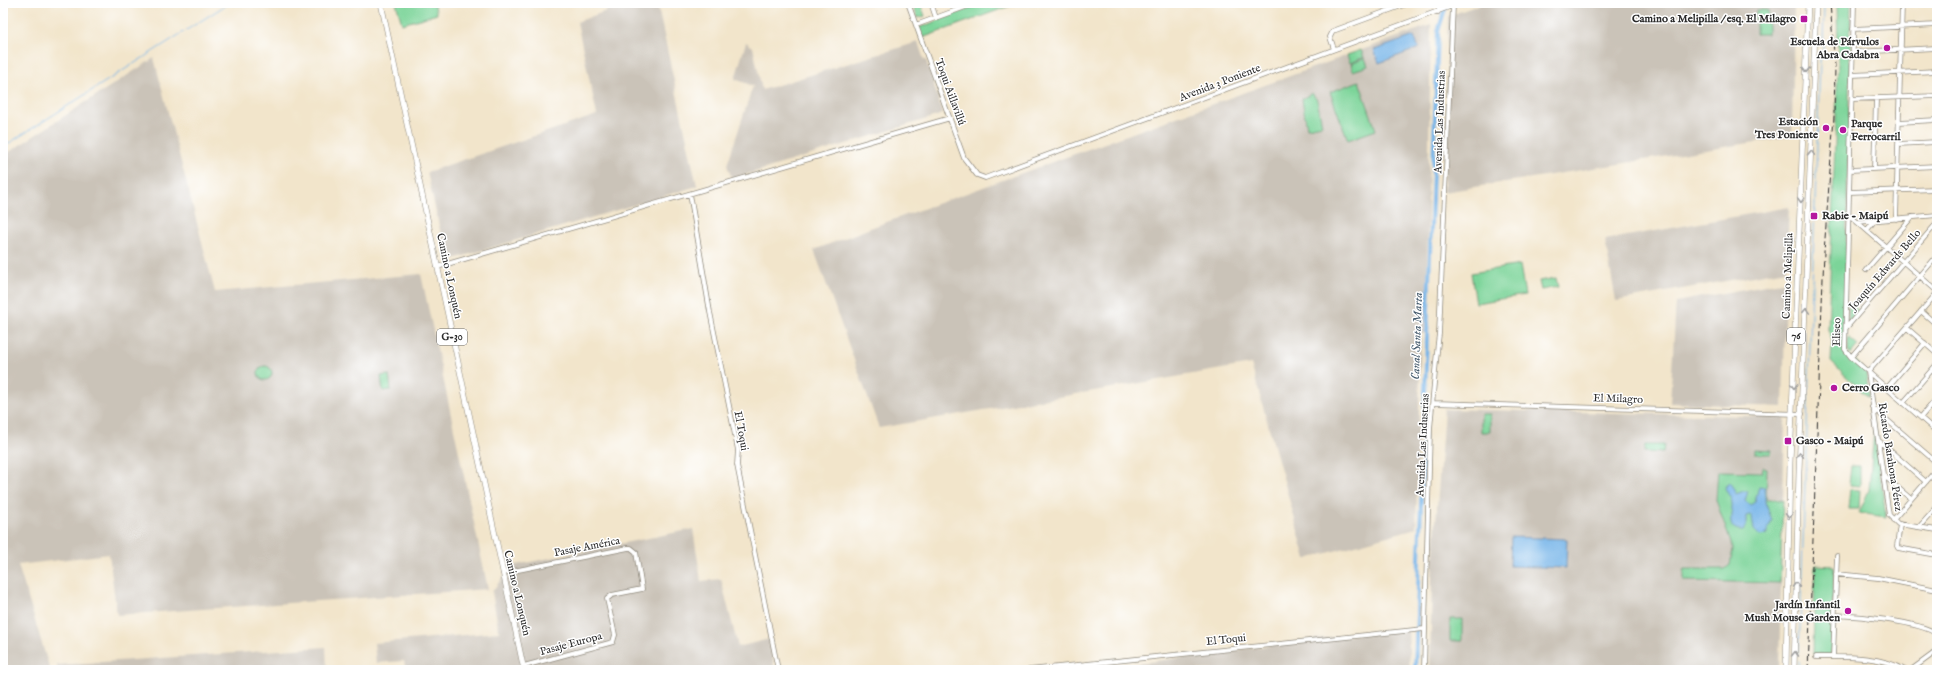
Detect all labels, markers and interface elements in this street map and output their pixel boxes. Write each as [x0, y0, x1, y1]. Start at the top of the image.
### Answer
place label: Camino a Melipilla / esq. El Milagro [1632, 12, 1796, 26]
marker: Camino a Melipilla / esq. El Milagro [1799, 14, 1809, 24]
place label: Escuela de Párvulos Abra Cadabra [1790, 35, 1879, 62]
marker: Escuela de Párvulos Abra Cadabra [1882, 43, 1892, 53]
street label: Toqui Aillavillú [931, 57, 969, 128]
street label: Avenida 3 Poniente [1176, 61, 1263, 105]
one-way arrow [1802, 67, 1810, 73]
street label: Avenida Las Industrias [1431, 70, 1449, 175]
place label: Estación Tres Poniente [1754, 115, 1818, 142]
place label: Parque Ferrocarril [1851, 117, 1901, 144]
marker: Estación Tres Poniente [1821, 123, 1831, 133]
marker: Parque Ferrocarril [1838, 125, 1848, 135]
one-way arrow [1807, 150, 1816, 156]
one-way arrow [1797, 197, 1805, 203]
place label: Rabie - Maipú [1822, 209, 1889, 223]
marker: Rabie - Maipú [1809, 211, 1819, 221]
street label: Joaquín Edwards Bello [1845, 227, 1924, 315]
street label: Camino a Lonquén [433, 232, 465, 320]
street label: Camino a Melipilla [1779, 232, 1797, 319]
water label: Canal Santa Marta [1408, 292, 1426, 380]
one-way arrow [1801, 308, 1810, 314]
street label: Eliseo [1830, 318, 1844, 346]
road number: 76 [1787, 328, 1805, 344]
road number: G-30 [437, 329, 467, 345]
place label: Cerro Gasco [1842, 381, 1899, 395]
one-way arrow [1789, 383, 1798, 389]
marker: Cerro Gasco [1829, 383, 1839, 393]
street label: El Milagro [1593, 391, 1643, 407]
street label: Avenida Las Industrias [1413, 393, 1433, 498]
street label: Ricardo Barahona Pérez [1874, 402, 1906, 512]
street label: El Toqui [731, 410, 751, 452]
place label: Gasco - Maipú [1796, 434, 1864, 448]
marker: Gasco - Maipú [1783, 436, 1793, 446]
one-way arrow [1796, 452, 1804, 458]
one-way arrow [1785, 513, 1793, 519]
street label: Pasaje América [553, 534, 621, 560]
street label: Camino a Lonquén [500, 549, 534, 637]
one-way arrow [1792, 582, 1800, 588]
place label: Jardín Infantil Mush Mouse Garden [1745, 598, 1841, 625]
marker: Jardín Infantil Mush Mouse Garden [1843, 606, 1853, 616]
street label: Pasaje Europa [538, 629, 604, 659]
street label: El Toqui [1205, 631, 1247, 649]
one-way arrow [1790, 651, 1799, 657]

